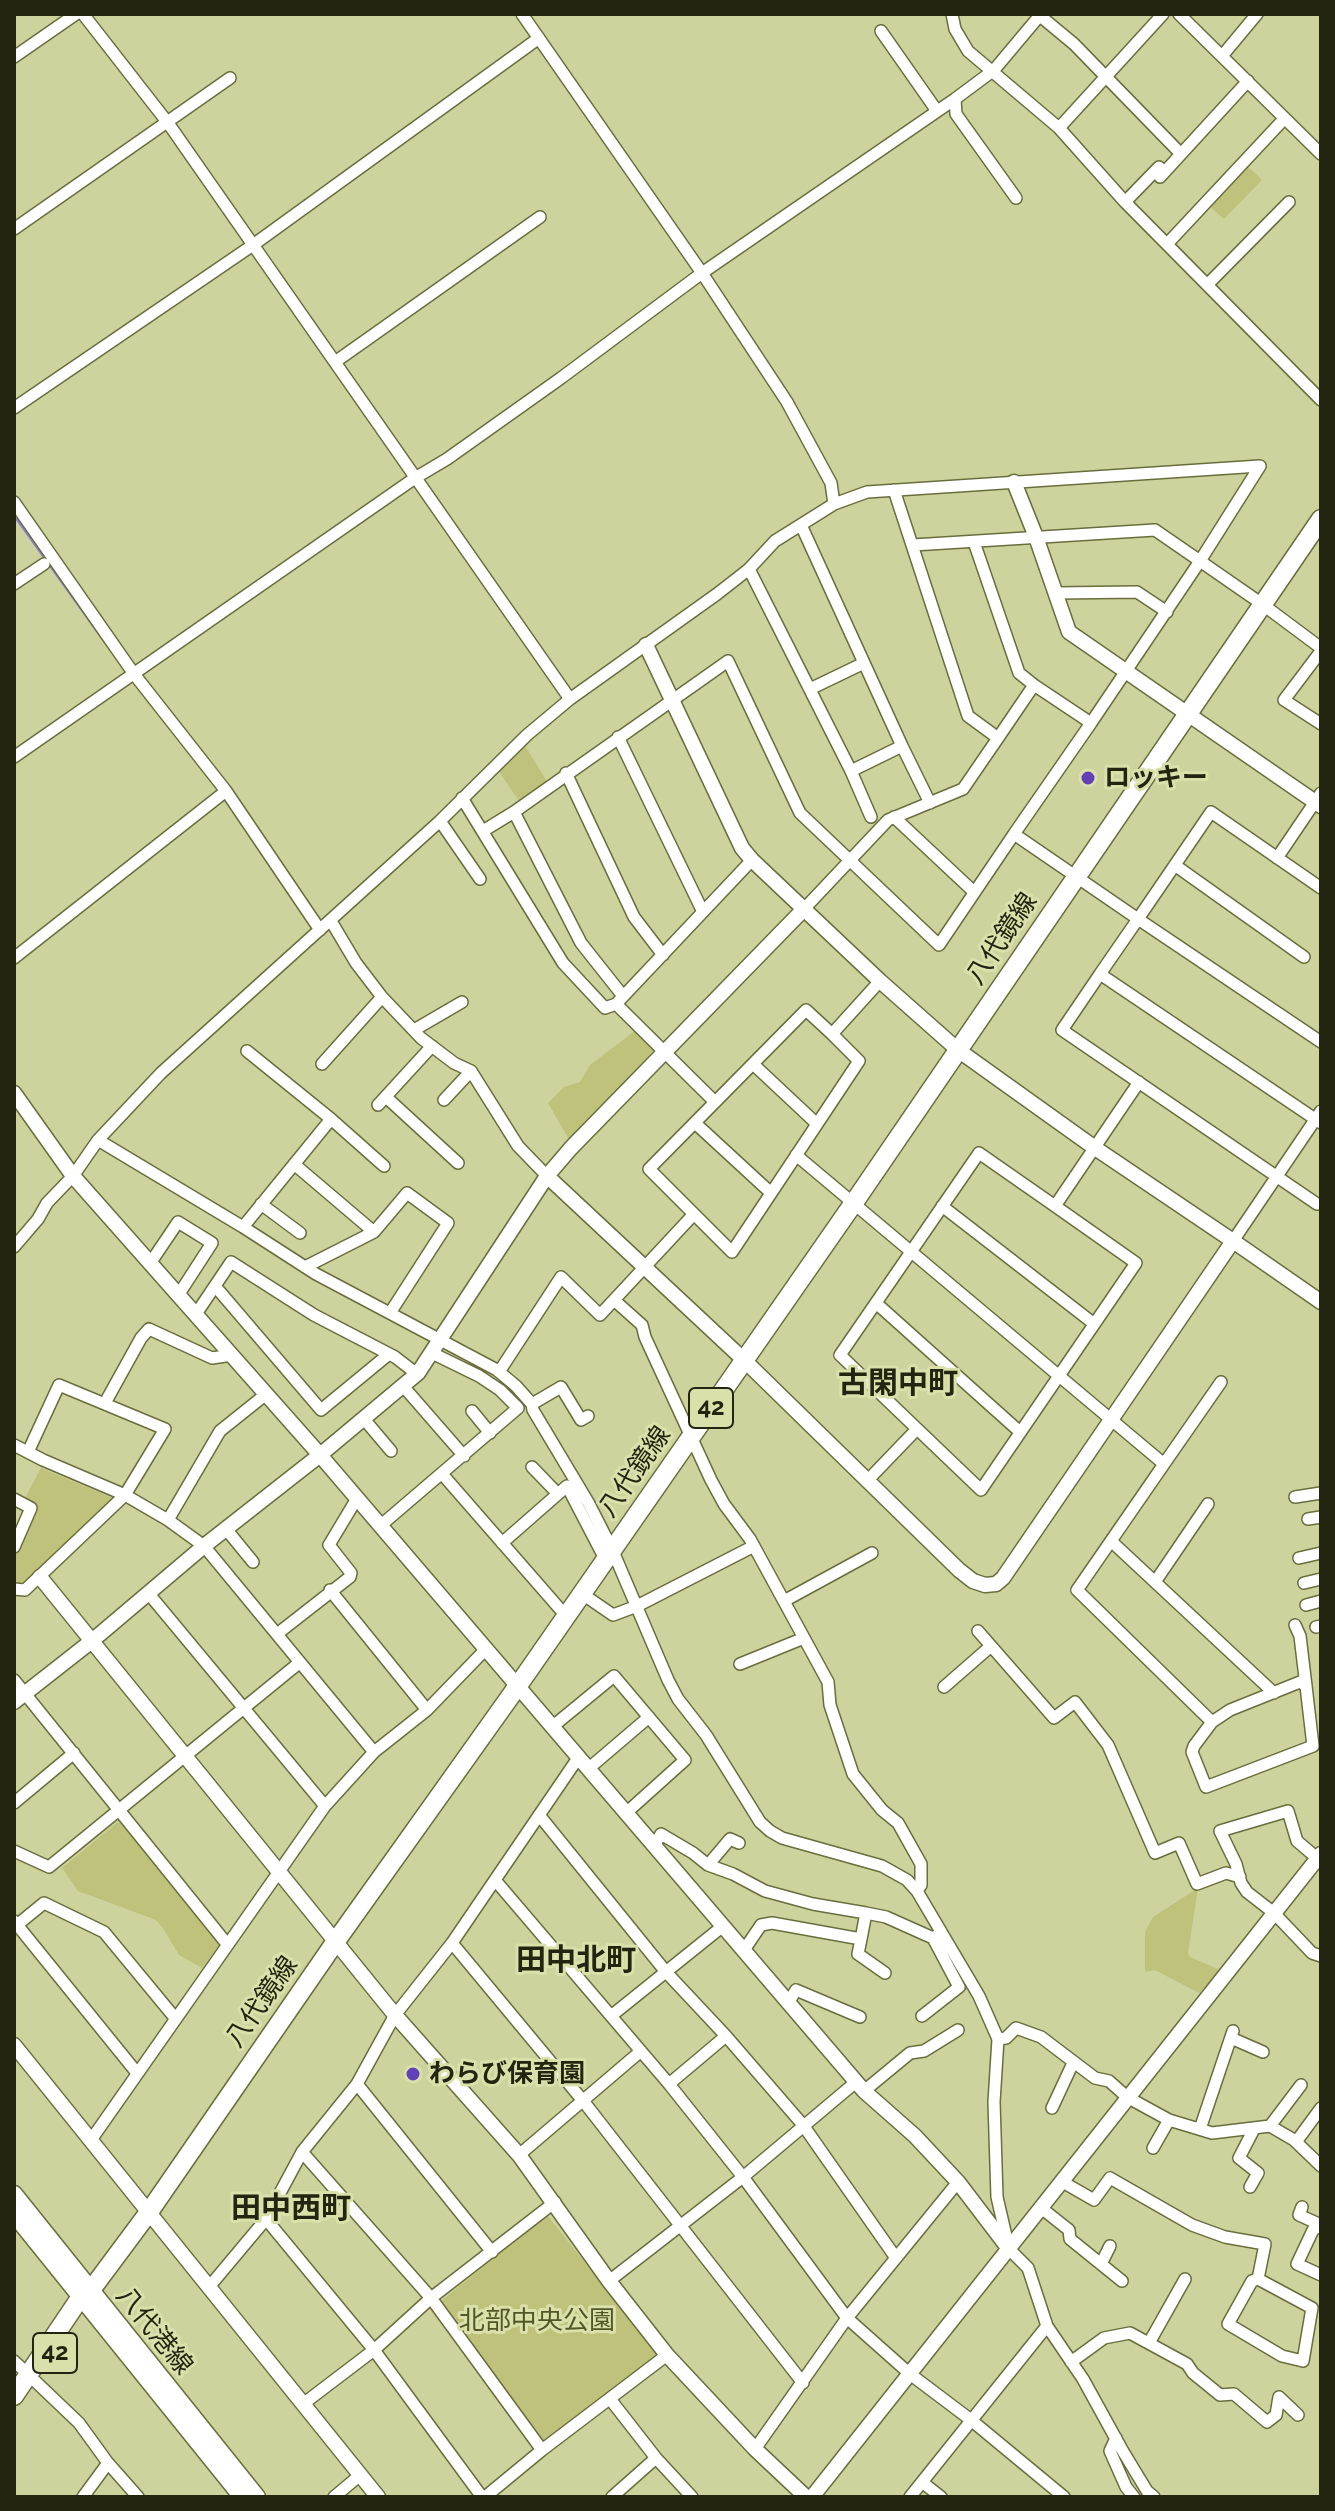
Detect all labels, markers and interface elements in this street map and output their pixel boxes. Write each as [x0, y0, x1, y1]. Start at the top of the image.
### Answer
place label: ロッキー [1104, 762, 1208, 794]
marker: ロッキー [1079, 769, 1097, 787]
street label: 八代鏡線 [960, 887, 1044, 991]
district label: 古閑中町 [838, 1366, 958, 1402]
road number: 42 [689, 1388, 733, 1428]
street label: 八代鏡線 [592, 1420, 678, 1524]
district label: 田中北町 [516, 1943, 636, 1979]
street label: 八代鏡線 [219, 1950, 305, 2054]
place label: わらび保育園 [429, 2058, 585, 2090]
marker: わらび保育園 [404, 2065, 422, 2083]
district label: 田中西町 [231, 2191, 351, 2227]
street label: 八代港線 [109, 2281, 199, 2381]
park label: 北部中央公園 [459, 2305, 615, 2337]
road number: 42 [33, 2333, 77, 2373]

